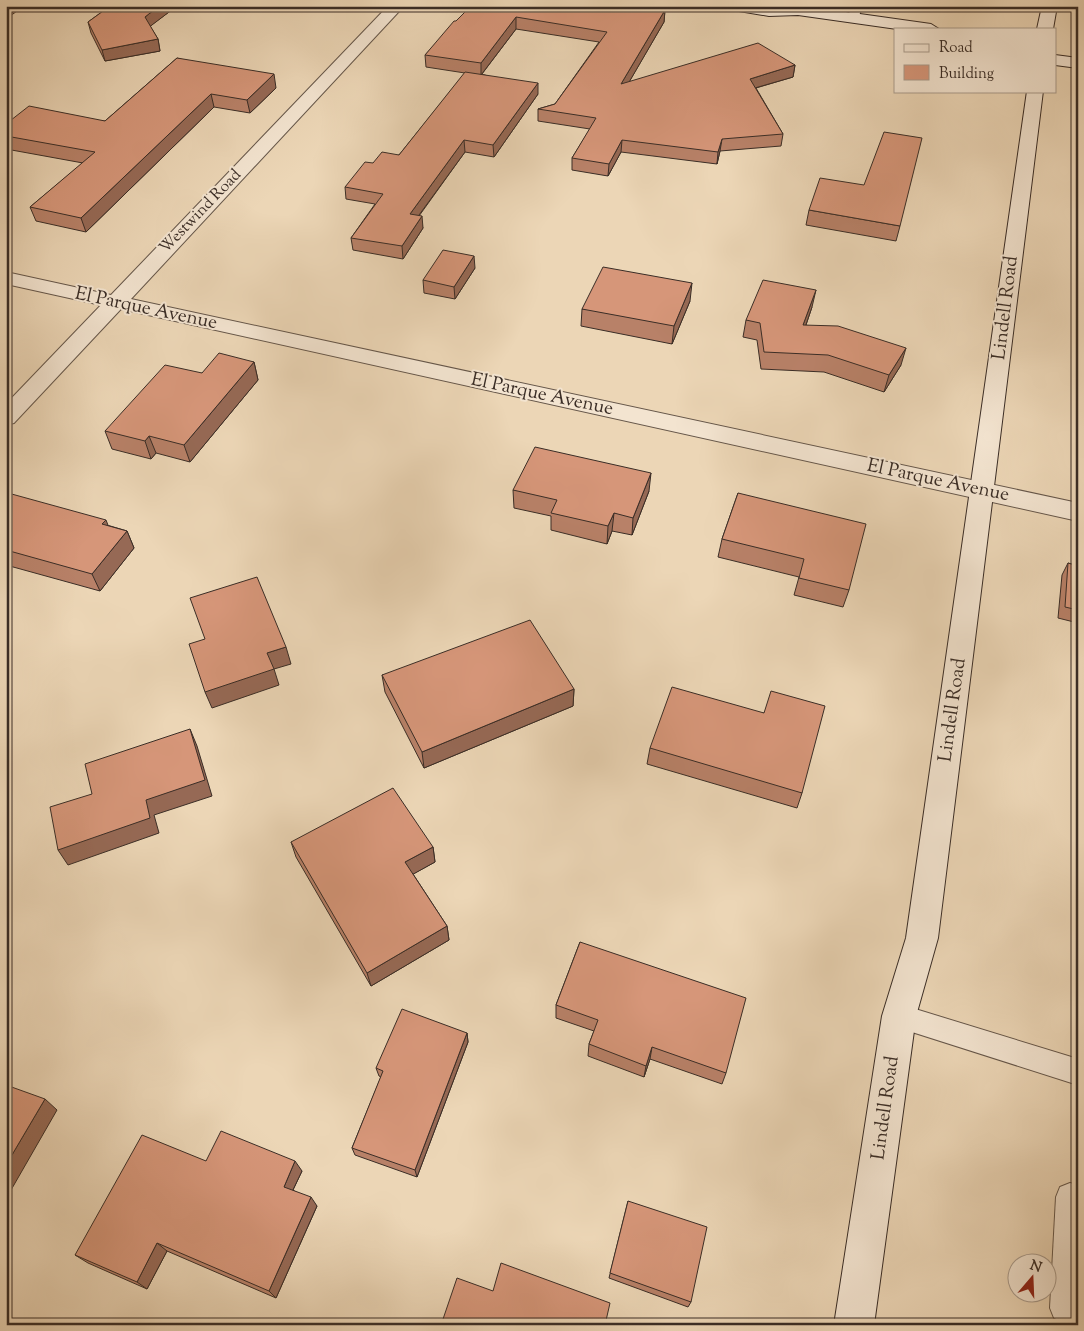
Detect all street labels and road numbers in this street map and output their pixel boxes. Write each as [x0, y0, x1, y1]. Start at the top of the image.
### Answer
street label: Westwind Road [155, 165, 247, 259]
street label: Lindell Road [986, 254, 1026, 362]
street label: El Parque Avenue [72, 281, 220, 337]
street label: El Parque Avenue [468, 367, 616, 423]
street label: El Parque Avenue [864, 453, 1012, 509]
street label: Lindell Road [932, 656, 974, 764]
street label: Lindell Road [865, 1054, 907, 1162]

